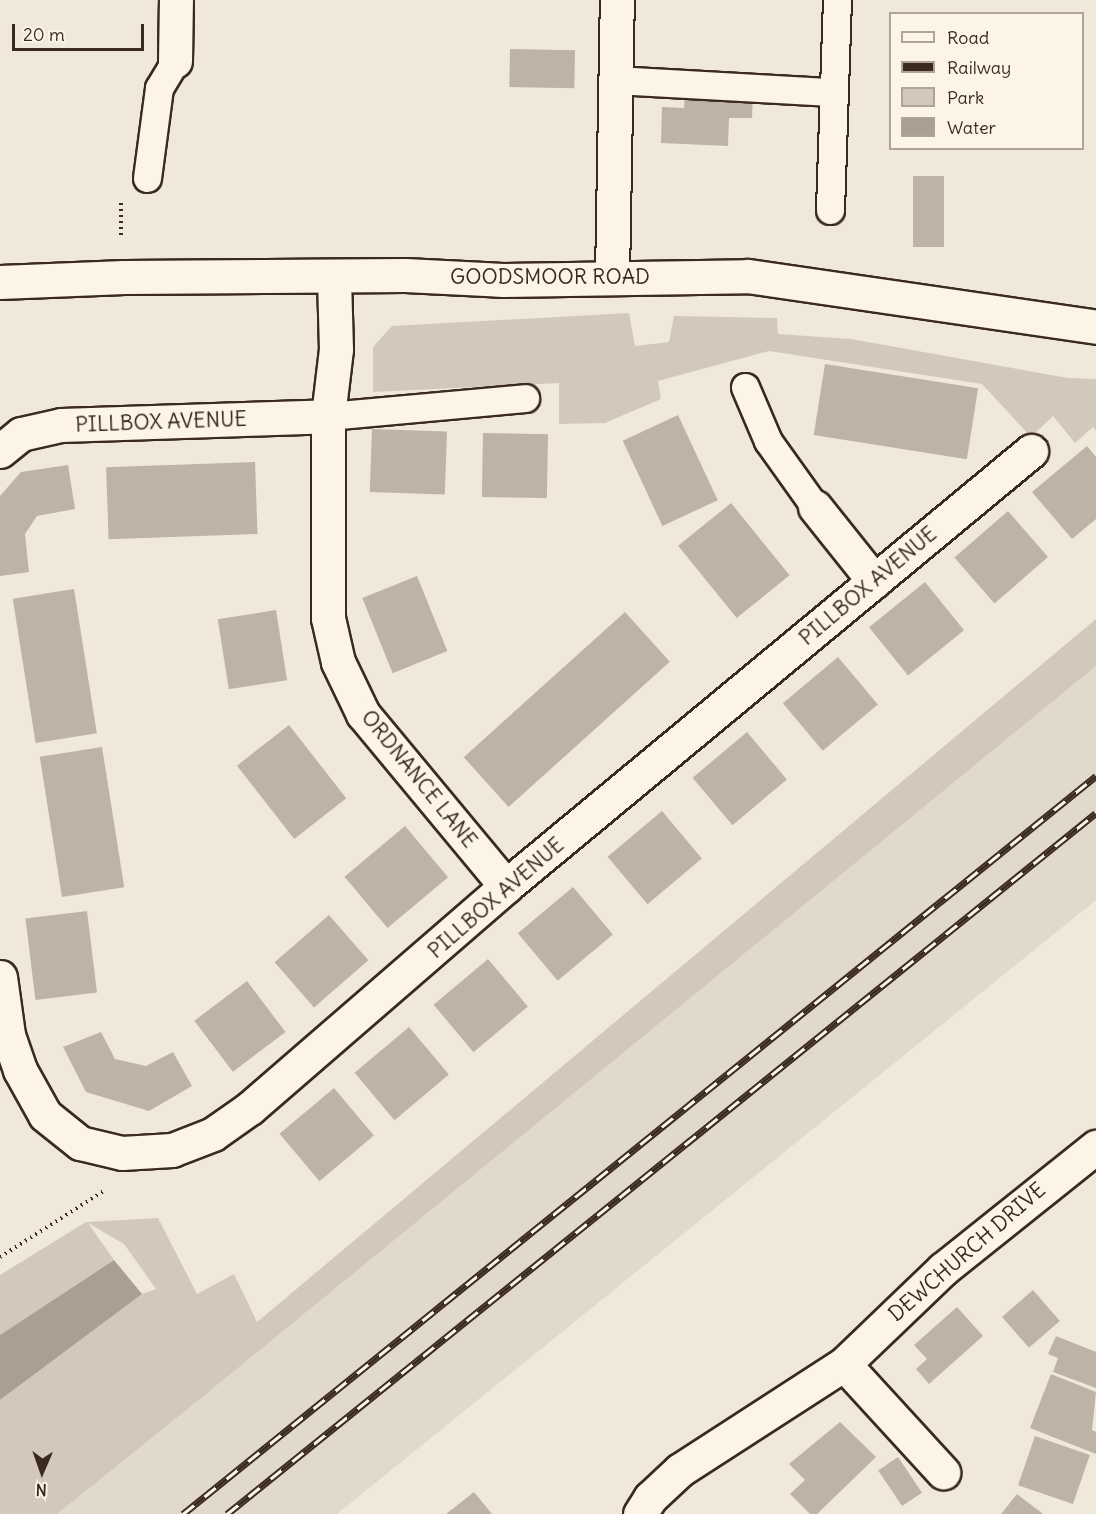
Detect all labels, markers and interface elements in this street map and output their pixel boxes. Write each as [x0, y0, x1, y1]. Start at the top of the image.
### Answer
scale bar [15, 12, 147, 50]
legend [889, 12, 1084, 150]
text: 20 m [23, 23, 65, 46]
text: Road [947, 26, 989, 49]
text: Railway [947, 56, 1011, 79]
text: Park [947, 86, 984, 109]
text: Water [947, 116, 996, 139]
street label: GOODSMOOR ROAD [450, 264, 650, 290]
street label: PILLBOX AVENUE [75, 406, 247, 438]
street label: PILLBOX AVENUE [794, 521, 942, 651]
street label: ORDNANCE LANE [356, 705, 482, 853]
street label: PILLBOX AVENUE [423, 832, 569, 964]
street label: DEWCHURCH DRIVE [884, 1177, 1050, 1327]
north arrow [12, 1442, 72, 1502]
text: N [35, 1480, 47, 1500]

